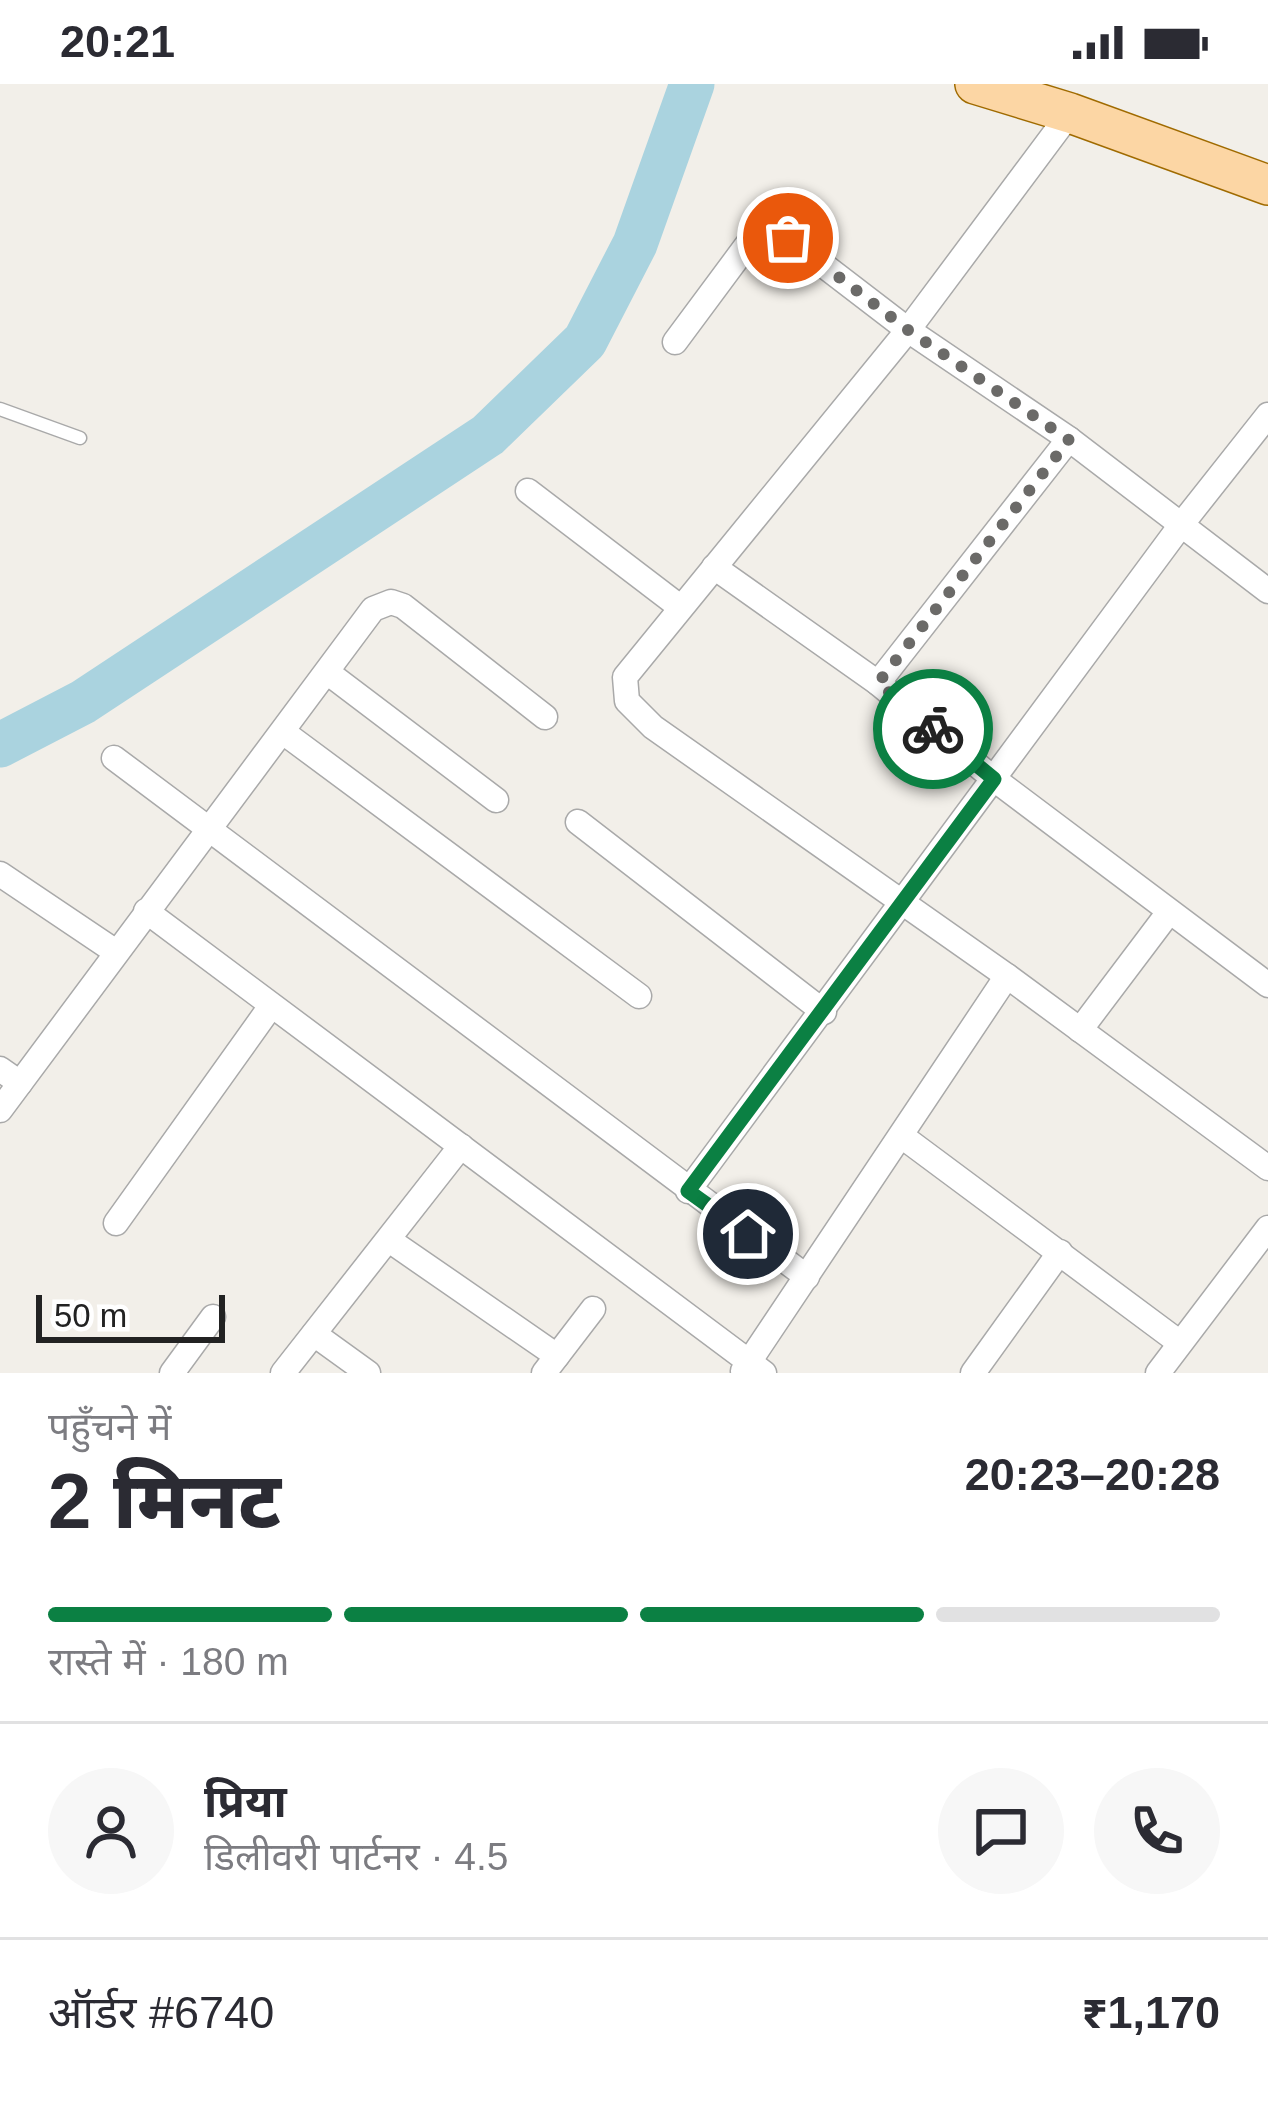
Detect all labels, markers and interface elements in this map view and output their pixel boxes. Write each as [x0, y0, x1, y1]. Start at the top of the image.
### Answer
text: 20:21 [60, 16, 175, 67]
pin [737, 187, 839, 289]
icon: bag [755, 205, 821, 271]
courier [873, 669, 993, 789]
icon: bike [900, 696, 966, 762]
pin [697, 1183, 799, 1285]
icon: home [715, 1201, 781, 1267]
scale bar [36, 1289, 225, 1342]
text: 50 m [54, 1297, 127, 1334]
text: पहुँचने में [48, 1405, 171, 1448]
text: 20:23–20:28 [965, 1449, 1220, 1500]
text: 2 मिनट [48, 1457, 281, 1545]
text: रास्ते में · 180 m [48, 1640, 289, 1683]
button: person [48, 1768, 174, 1894]
button: chat [938, 1768, 1064, 1894]
button: phone [1094, 1768, 1220, 1894]
text: प्रिया [204, 1776, 287, 1827]
text: डिलीवरी पार्टनर · 4.5 [204, 1835, 508, 1878]
text: ऑर्डर #6740 [48, 1987, 274, 2038]
text: ₹1,170 [1082, 1987, 1220, 2038]

